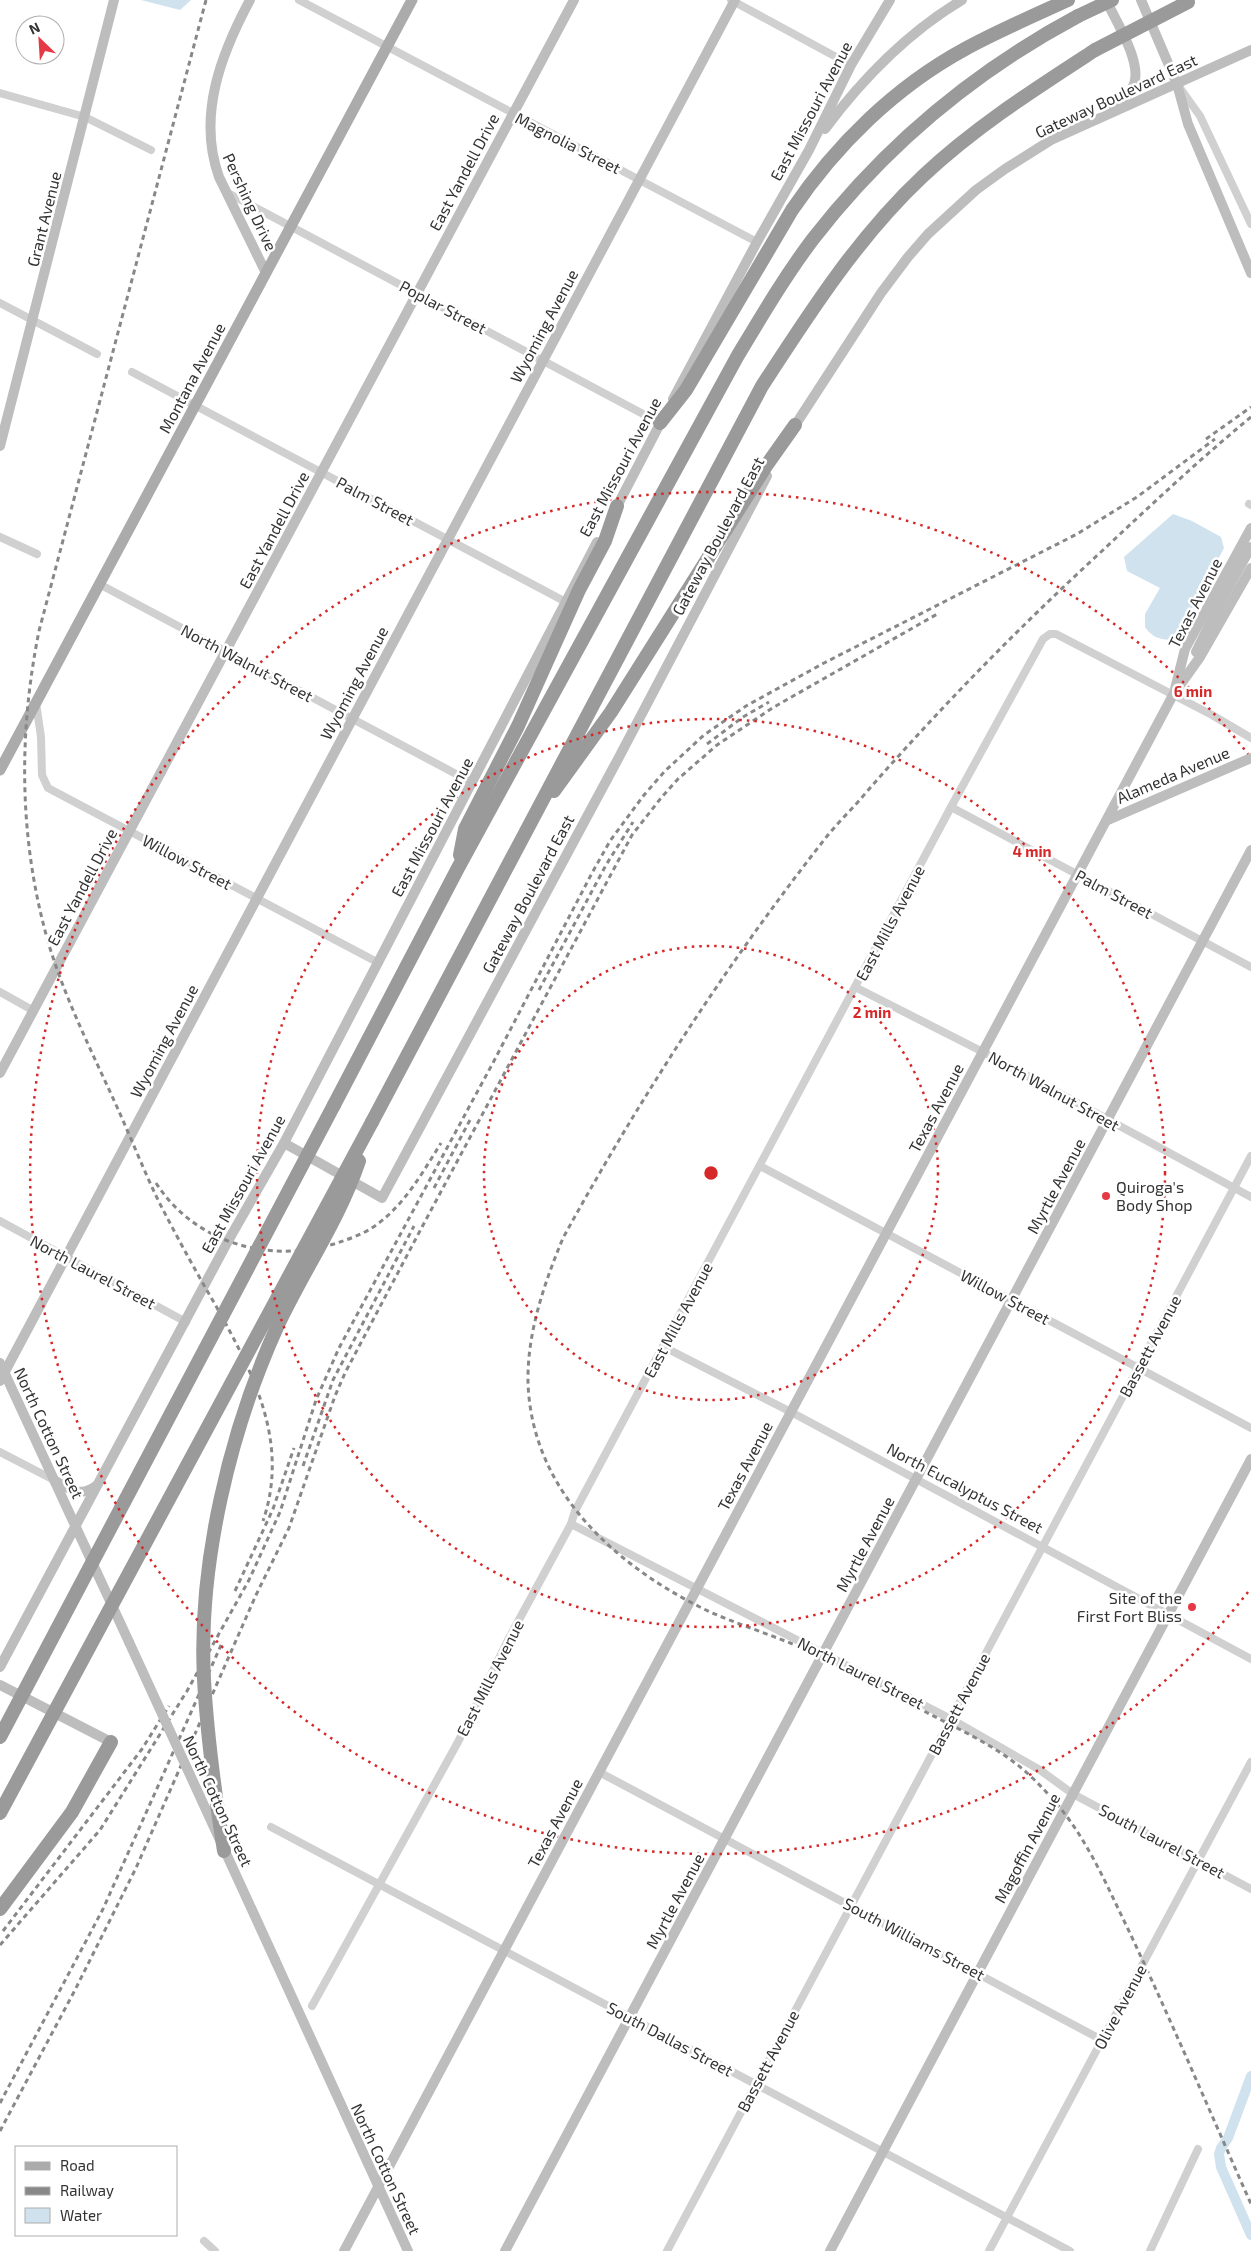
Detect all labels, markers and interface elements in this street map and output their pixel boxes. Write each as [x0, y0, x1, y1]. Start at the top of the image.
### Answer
north arrow [15, 15, 65, 65]
text: N [26, 18, 42, 38]
street label: East Missouri Avenue [766, 38, 855, 184]
street label: Gateway Boulevard East [1032, 50, 1200, 141]
street label: Magnolia Street [512, 108, 624, 177]
street label: East Yandell Drive [425, 110, 502, 234]
street label: Pershing Drive [220, 150, 281, 254]
street label: Grant Avenue [23, 169, 65, 268]
street label: Wyoming Avenue [506, 266, 581, 386]
street label: Poplar Street [397, 276, 490, 337]
street label: Montana Avenue [154, 319, 229, 436]
street label: East Missouri Avenue [575, 394, 664, 540]
street label: Gateway Boulevard East [668, 453, 767, 618]
street label: East Yandell Drive [235, 468, 312, 592]
street label: Palm Street [333, 472, 417, 529]
street label: Texas Avenue [1164, 555, 1225, 651]
street label: North Walnut Street [178, 620, 316, 705]
street label: Wyoming Avenue [316, 623, 391, 743]
text: 6 min [1174, 682, 1212, 700]
street label: Alameda Avenue [1113, 742, 1232, 807]
street label: East Missouri Avenue [387, 754, 476, 900]
street label: Gateway Boulevard East [478, 811, 577, 976]
street label: East Yandell Drive [43, 825, 120, 949]
street label: Willow Street [139, 830, 235, 893]
text: 4 min [1012, 842, 1052, 860]
street label: East Mills Avenue [851, 862, 928, 984]
street label: Palm Street [1072, 865, 1156, 922]
street label: Wyoming Avenue [126, 981, 201, 1101]
text: 2 min [853, 1003, 891, 1021]
street label: North Walnut Street [986, 1047, 1123, 1134]
street label: Texas Avenue [904, 1060, 967, 1156]
street label: East Missouri Avenue [197, 1111, 288, 1256]
street label: Myrtle Avenue [1022, 1135, 1089, 1237]
centre of rings [702, 1164, 720, 1182]
place label: Quiroga's Body Shop [1116, 1177, 1193, 1214]
marker: Quiroga's Body Shop [1100, 1190, 1112, 1202]
street label: North Laurel Street [27, 1231, 159, 1313]
street label: East Mills Avenue [639, 1259, 716, 1381]
street label: Willow Street [957, 1265, 1053, 1328]
street label: Bassett Avenue [1115, 1292, 1184, 1400]
street label: North Cotton Street [11, 1364, 88, 1501]
street label: Texas Avenue [713, 1418, 776, 1514]
street label: North Eucalyptus Street [884, 1438, 1046, 1537]
street label: Myrtle Avenue [831, 1493, 898, 1595]
place label: Site of the First Fort Bliss [1077, 1588, 1182, 1625]
marker: Site of the First Fort Bliss [1186, 1601, 1198, 1613]
street label: East Mills Avenue [452, 1616, 527, 1739]
street label: North Laurel Street [795, 1633, 927, 1713]
street label: Bassett Avenue [924, 1650, 993, 1758]
street label: North Cotton Street [180, 1732, 257, 1869]
street label: Texas Avenue [523, 1775, 586, 1871]
street label: Magoffin Avenue [990, 1790, 1064, 1906]
street label: South Laurel Street [1096, 1799, 1228, 1882]
street label: Myrtle Avenue [641, 1850, 708, 1952]
street label: South Williams Street [840, 1893, 988, 1984]
street label: Olive Avenue [1089, 1961, 1150, 2052]
street label: South Dallas Street [604, 1997, 737, 2080]
street label: Bassett Avenue [733, 2007, 802, 2115]
street label: North Cotton Street [348, 2100, 425, 2237]
legend [15, 2146, 178, 2236]
text: Road [60, 2156, 95, 2174]
text: Railway [60, 2181, 114, 2199]
text: Water [60, 2206, 102, 2224]

